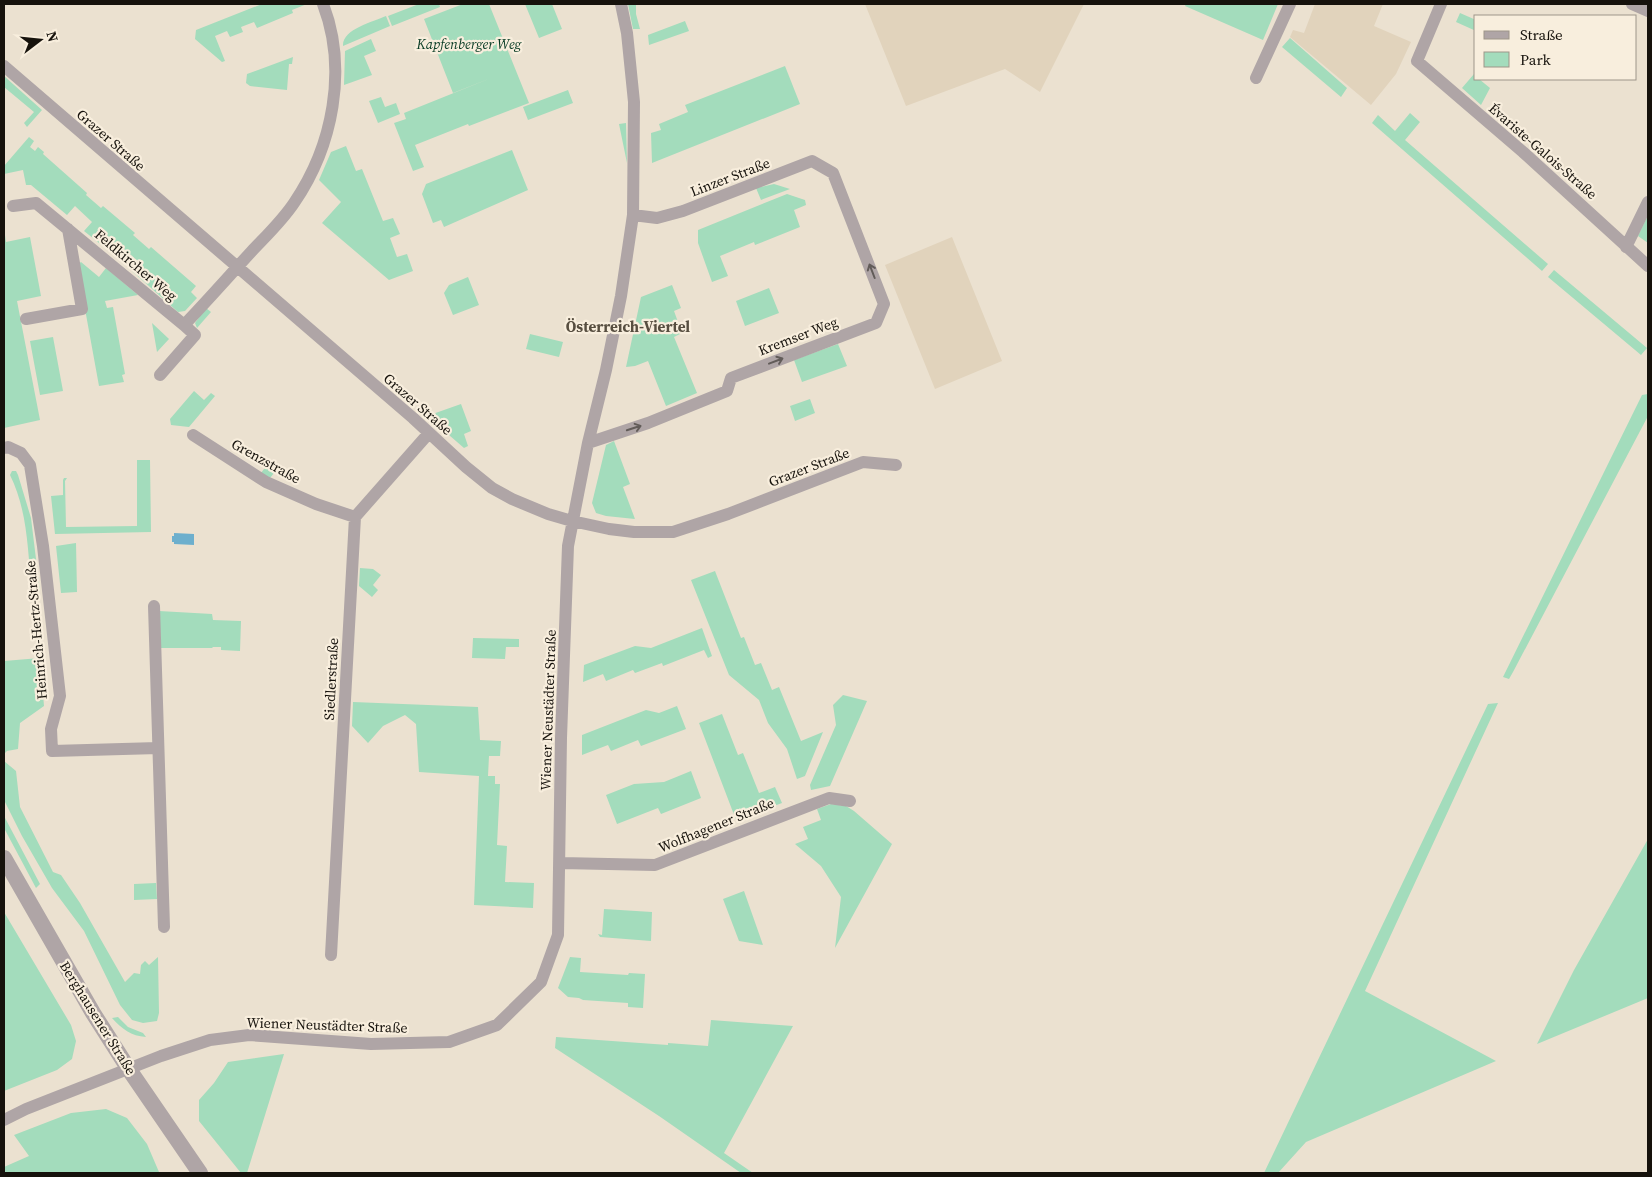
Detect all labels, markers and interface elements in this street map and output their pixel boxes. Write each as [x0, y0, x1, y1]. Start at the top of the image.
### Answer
north arrow [15, 15, 65, 65]
legend [1474, 15, 1637, 80]
text: Straße [1520, 24, 1563, 45]
text: N [41, 29, 64, 44]
park label: Kapfenberger Weg [416, 34, 523, 54]
text: Park [1520, 49, 1552, 70]
street label: Évariste-Galois-Straße [1485, 98, 1601, 204]
street label: Grazer Straße [72, 105, 150, 175]
street label: Linzer Straße [687, 153, 773, 201]
street label: Feldkircher Weg [90, 225, 182, 305]
one-way arrow [867, 264, 876, 279]
street label: Kremser Weg [755, 312, 841, 360]
district label: Österreich-Viertel [566, 316, 690, 337]
one-way arrow [768, 356, 784, 365]
street label: Grazer Straße [379, 369, 457, 439]
one-way arrow [626, 422, 642, 432]
street label: Grenzstraße [228, 434, 304, 488]
street label: Grazer Straße [766, 442, 852, 492]
street label: Heinrich-Hertz-Straße [20, 560, 52, 700]
street label: Wiener Neustädter Straße [535, 629, 561, 791]
street label: Siedlerstraße [319, 637, 343, 721]
street label: Wolfhagener Straße [655, 793, 777, 857]
street label: Berghausener Straße [55, 957, 141, 1079]
street label: Wiener Neustädter Straße [246, 1012, 408, 1038]

